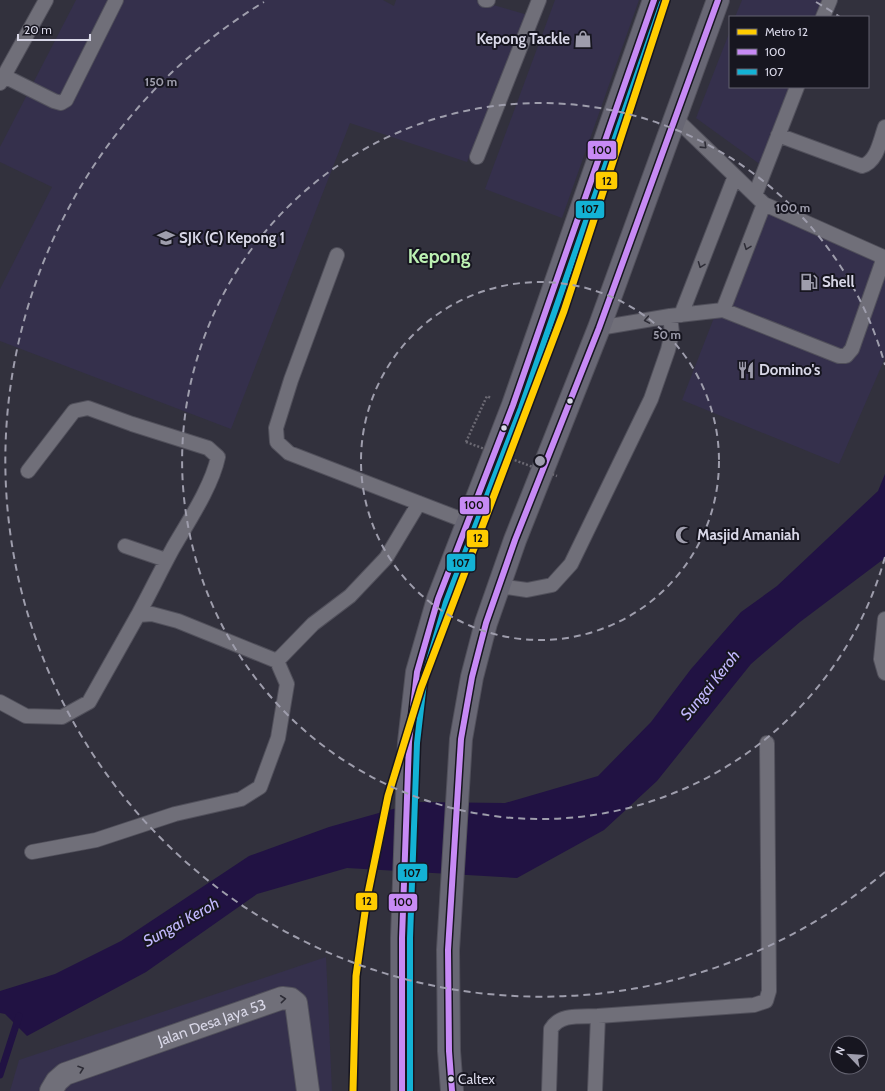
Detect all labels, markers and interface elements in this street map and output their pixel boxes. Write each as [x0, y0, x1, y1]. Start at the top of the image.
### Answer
scale bar [18, 16, 90, 42]
legend [729, 16, 869, 88]
text: 20 m [24, 22, 52, 37]
text: Metro 12 [765, 24, 808, 39]
shop icon: Kepong Tackle [573, 29, 593, 49]
place label: Kepong Tackle [476, 30, 570, 48]
text: 100 [765, 44, 786, 59]
text: 107 [765, 64, 783, 79]
text: 150 m [145, 74, 177, 89]
line badge: 100 [587, 140, 617, 160]
one-way arrow [699, 141, 707, 149]
text: 100 [592, 143, 612, 157]
line badge: 12 [595, 171, 618, 190]
text: 12 [602, 174, 612, 188]
line badge: 107 [575, 200, 605, 219]
text: 100 m [776, 200, 810, 215]
text: 107 [581, 202, 599, 216]
school or university icon: SJK (C) Kepong 1 [156, 228, 176, 248]
place label: SJK (C) Kepong 1 [179, 229, 285, 247]
one-way arrow [744, 244, 752, 251]
district label: Kepong [408, 245, 471, 268]
one-way arrow [697, 261, 705, 268]
fuel station icon: Shell [799, 272, 819, 292]
place label: Shell [822, 273, 855, 291]
one-way arrow [644, 315, 650, 324]
text: 50 m [653, 327, 681, 342]
restaurant icon: Domino's [736, 360, 756, 380]
place label: Domino's [759, 361, 820, 379]
unlabelled marker [565, 396, 575, 406]
unlabelled marker [499, 423, 509, 433]
centre of rings [533, 454, 547, 468]
line badge: 100 [459, 496, 490, 515]
text: 100 [464, 498, 484, 512]
mosque icon: Masjid Amaniah [674, 525, 694, 545]
place label: Masjid Amaniah [697, 526, 800, 544]
line badge: 12 [466, 529, 489, 548]
text: 12 [473, 531, 483, 545]
line badge: 107 [446, 553, 476, 572]
text: 107 [452, 556, 470, 570]
water label: Sungai Keroh [676, 646, 744, 724]
line badge: 107 [397, 863, 428, 882]
text: 107 [403, 866, 421, 880]
line badge: 12 [355, 892, 378, 911]
water label: Sungai Keroh [140, 893, 222, 951]
line badge: 100 [388, 893, 418, 912]
text: 12 [362, 894, 372, 908]
text: 100 [393, 895, 413, 909]
street label: Jalan Desa Jaya 53 [154, 995, 269, 1050]
one-way arrow [280, 995, 286, 1004]
north arrow [829, 1035, 869, 1075]
text: N [832, 1044, 848, 1057]
one-way arrow [77, 1065, 84, 1073]
place label: Caltex [458, 1070, 495, 1088]
marker: Caltex [446, 1074, 456, 1084]

